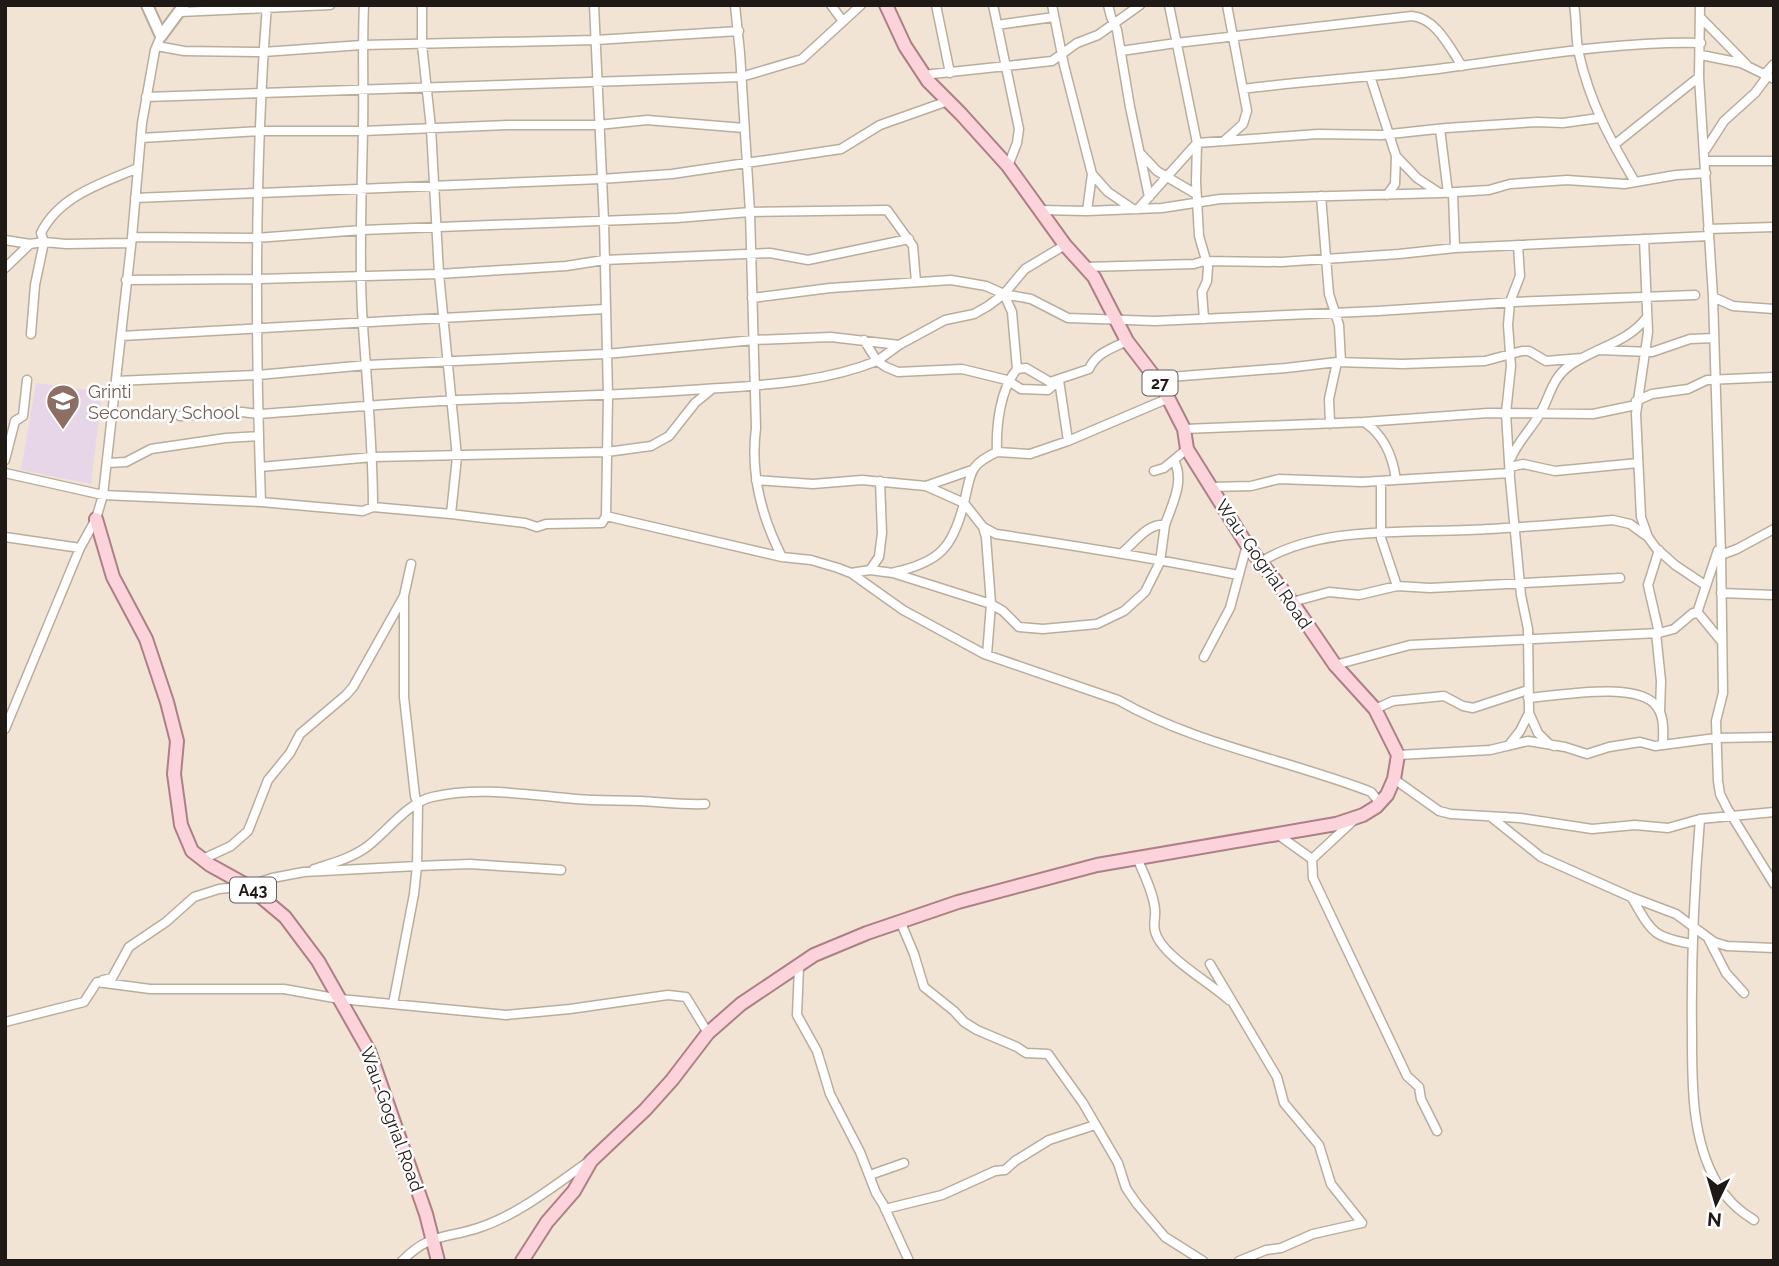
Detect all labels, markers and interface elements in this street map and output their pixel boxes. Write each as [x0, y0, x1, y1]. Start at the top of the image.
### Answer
road number: 27 [1142, 370, 1178, 396]
place label: Grinti Secondary School [88, 381, 239, 423]
school or university icon: Grinti Secondary School [44, 382, 82, 431]
street label: Wau-Gogrial Road [1212, 495, 1316, 633]
road number: A43 [230, 877, 276, 902]
street label: Wau-Gogrial Road [356, 1044, 428, 1194]
north arrow [1681, 1168, 1751, 1238]
text: N [1706, 1208, 1723, 1232]

